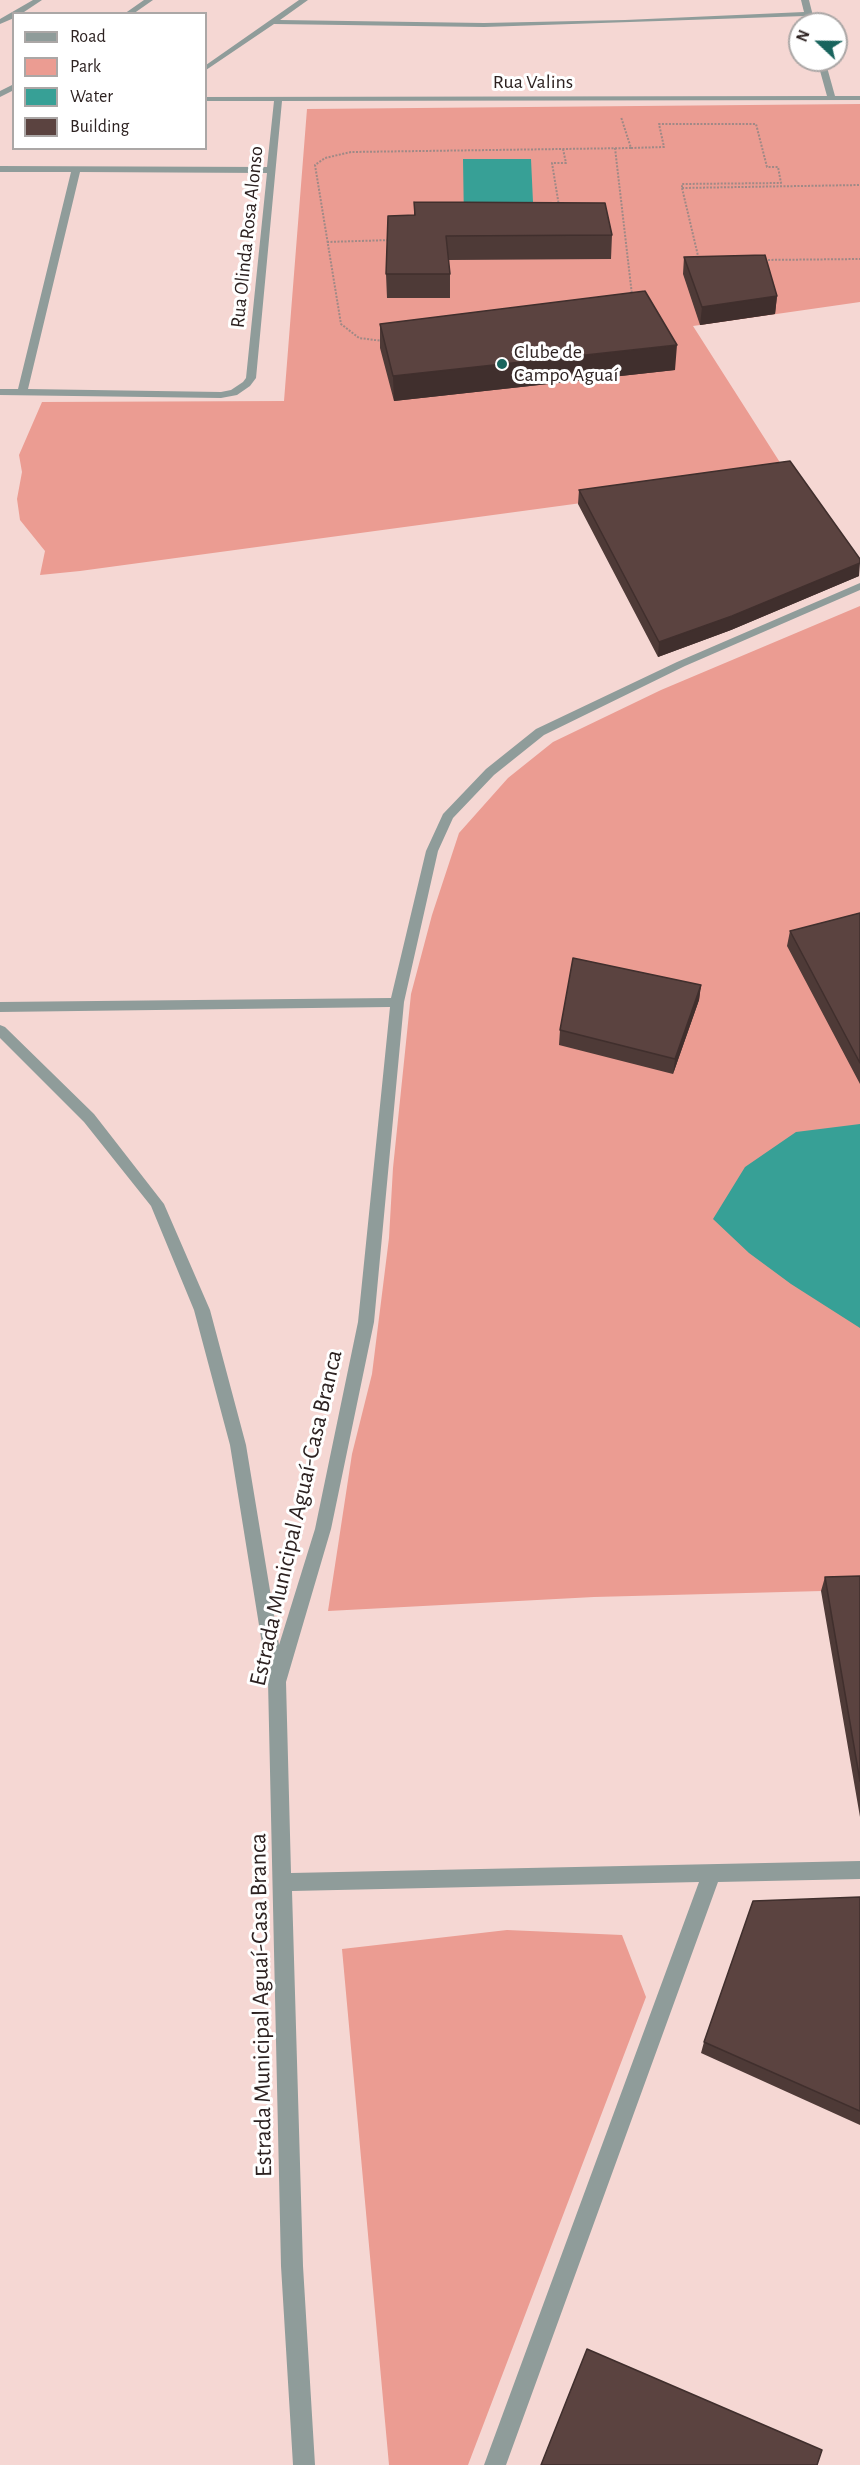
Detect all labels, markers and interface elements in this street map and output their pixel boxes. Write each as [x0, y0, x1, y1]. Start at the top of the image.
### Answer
legend [12, 12, 207, 150]
north arrow [788, 12, 848, 72]
text: Road [70, 28, 106, 46]
text: N [794, 28, 813, 44]
text: Park [70, 58, 101, 76]
street label: Rua Valins [493, 70, 573, 94]
text: Water [70, 88, 113, 106]
text: Building [70, 118, 129, 136]
street label: Rua Olinda Rosa Alonso [226, 145, 268, 329]
place label: Clube de Campo Aguaí [514, 340, 618, 387]
marker: Clube de Campo Aguaí [495, 357, 509, 371]
street label: Estrada Municipal Aguaí-Casa Branca [243, 1347, 349, 1689]
street label: Estrada Municipal Aguaí-Casa Branca [244, 1833, 278, 2177]

